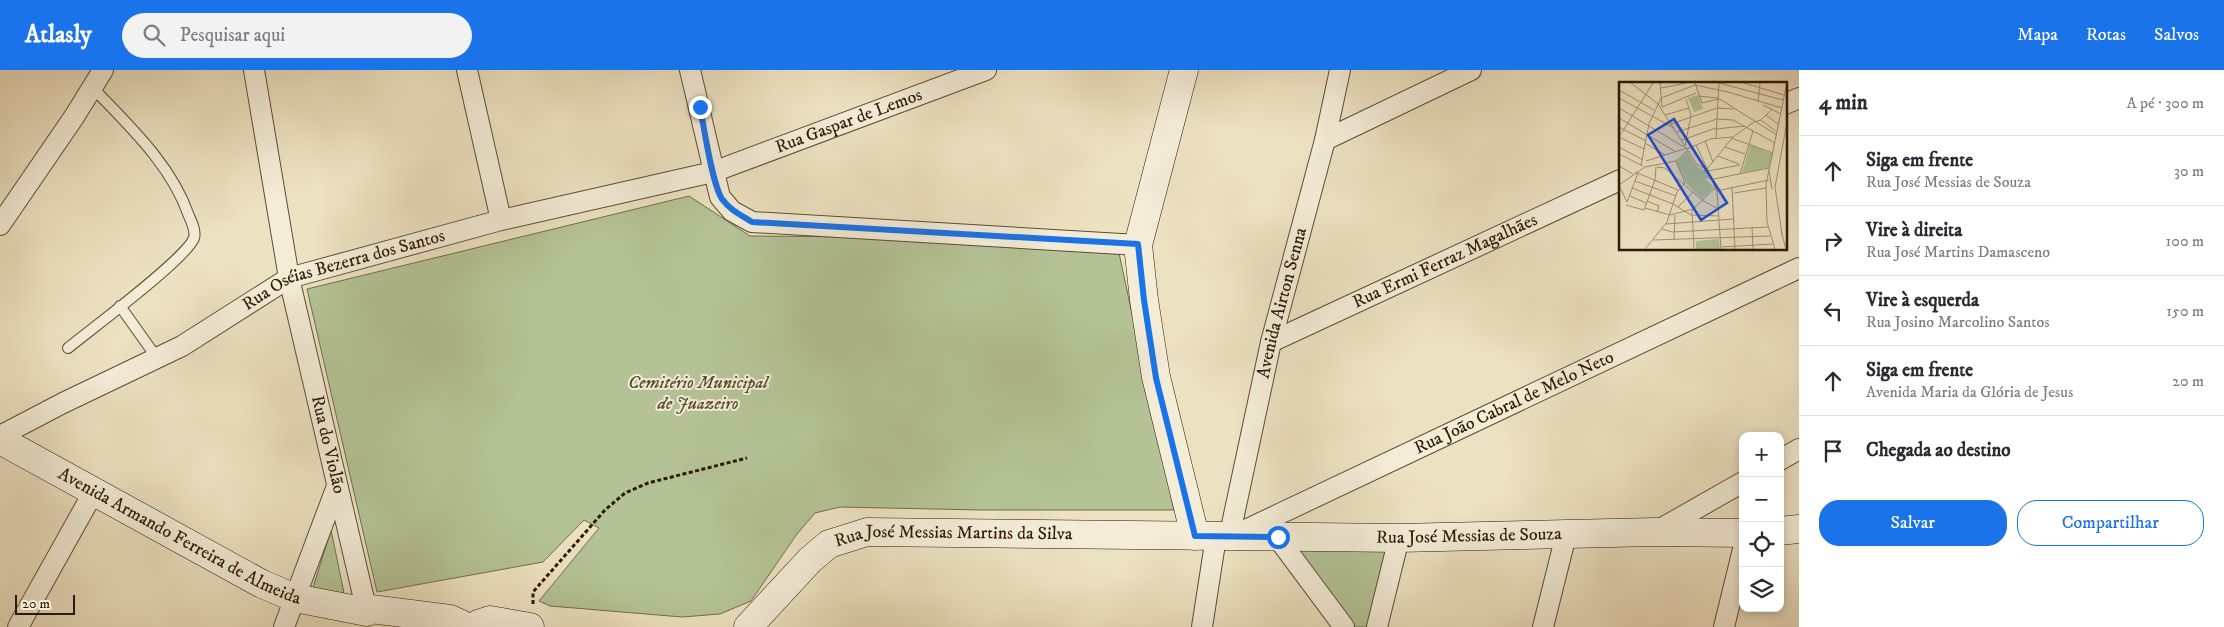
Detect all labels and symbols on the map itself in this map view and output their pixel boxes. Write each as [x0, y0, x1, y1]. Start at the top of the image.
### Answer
inset map [1619, 82, 1786, 250]
street label: Rua Gaspar de Lemos [773, 84, 925, 159]
route end [689, 96, 712, 119]
street label: Rua Ermi Ferraz Magalhães [1349, 209, 1541, 313]
street label: Rua Oséias Bezerra dos Santos [238, 225, 447, 316]
street label: Avenida Airton Senna [1253, 225, 1312, 380]
street label: Rua João Cabral de Melo Neto [1411, 346, 1618, 459]
park label: Cemitério Municipal de Juazeiro [628, 372, 770, 415]
street label: Rua do Violão [306, 393, 350, 496]
street label: Avenida Armando Ferreira de Almeida [54, 463, 303, 610]
street label: Rua José Messias Martins da Silva [832, 521, 1073, 553]
street label: Rua José Messias de Souza [1376, 523, 1562, 549]
route start [1267, 526, 1290, 549]
scale bar [15, 592, 75, 615]

